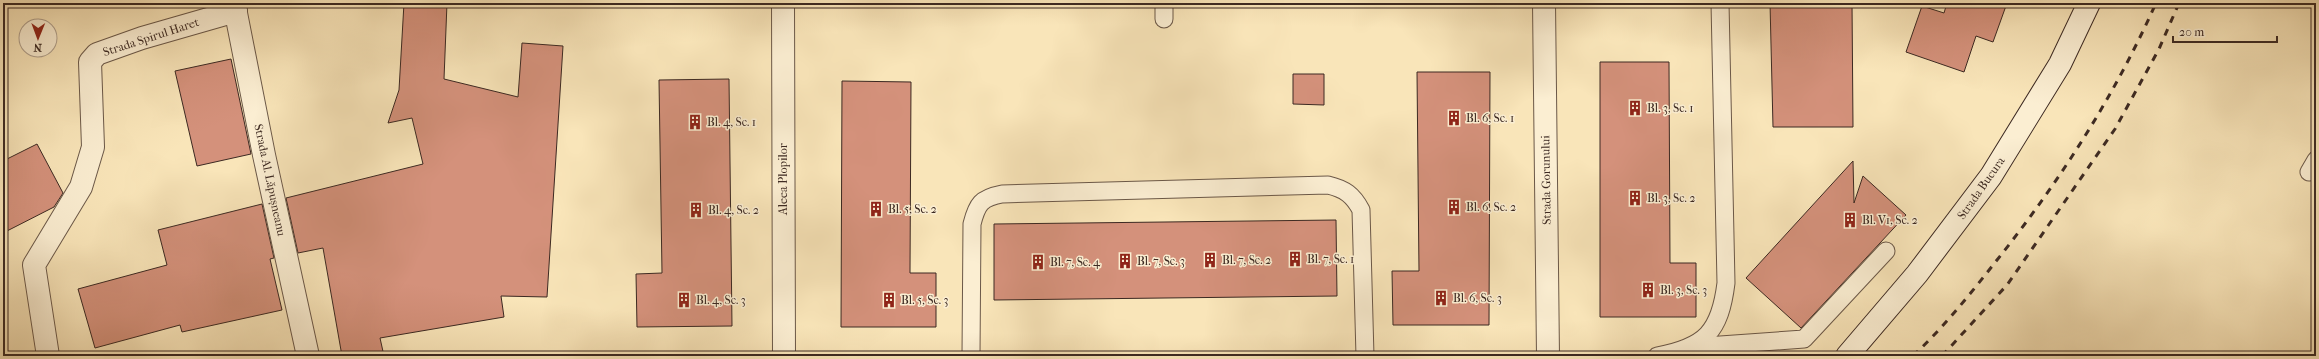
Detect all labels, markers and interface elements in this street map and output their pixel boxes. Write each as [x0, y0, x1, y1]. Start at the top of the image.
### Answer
street label: Strada Spirul Haret [101, 15, 201, 59]
north arrow [18, 18, 58, 58]
scale bar [2173, 18, 2277, 44]
text: 20 m [2179, 25, 2204, 39]
text: N [33, 41, 42, 54]
building icon: Bl. 3, Sc. 1 [1626, 99, 1644, 117]
place label: Bl. 3, Sc. 1 [1647, 101, 1694, 115]
building icon: Bl. 6, Sc. 1 [1445, 109, 1463, 127]
place label: Bl. 6, Sc. 1 [1466, 111, 1514, 125]
building icon: Bl. 4, Sc. 1 [686, 113, 704, 131]
place label: Bl. 4, Sc. 1 [707, 115, 756, 129]
street label: Strada Al. Lăpușneanu [251, 123, 289, 238]
street label: Strada Gorunului [1538, 135, 1554, 225]
street label: Aleea Plopilor [776, 142, 790, 216]
street label: Strada Bucura [1954, 154, 2008, 222]
building icon: Bl. 3, Sc. 2 [1626, 189, 1644, 207]
place label: Bl. 3, Sc. 2 [1647, 191, 1696, 205]
building icon: Bl. 6, Sc. 2 [1445, 198, 1463, 216]
building icon: Bl. 5, Sc. 2 [867, 200, 885, 218]
place label: Bl. 6, Sc. 2 [1466, 200, 1516, 214]
building icon: Bl. 4, Sc. 2 [687, 201, 705, 219]
place label: Bl. 5, Sc. 2 [888, 202, 937, 216]
place label: Bl. 4, Sc. 2 [708, 203, 759, 217]
building icon: Bl. V1, Sc. 2 [1841, 211, 1859, 229]
place label: Bl. V1, Sc. 2 [1862, 213, 1918, 227]
building icon: Bl. 7, Sc. 1 [1286, 250, 1304, 268]
building icon: Bl. 7, Sc. 2 [1201, 251, 1219, 269]
building icon: Bl. 7, Sc. 3 [1116, 252, 1134, 270]
place label: Bl. 7, Sc. 1 [1307, 252, 1354, 266]
building icon: Bl. 7, Sc. 4 [1029, 253, 1047, 271]
place label: Bl. 7, Sc. 2 [1222, 253, 1271, 267]
place label: Bl. 7, Sc. 3 [1137, 254, 1185, 268]
place label: Bl. 7, Sc. 4 [1050, 255, 1101, 269]
building icon: Bl. 3, Sc. 3 [1639, 281, 1657, 299]
place label: Bl. 3, Sc. 3 [1660, 283, 1707, 297]
building icon: Bl. 6, Sc. 3 [1432, 289, 1450, 307]
building icon: Bl. 4, Sc. 3 [675, 291, 693, 309]
building icon: Bl. 5, Sc. 3 [880, 291, 898, 309]
place label: Bl. 6, Sc. 3 [1453, 291, 1502, 305]
place label: Bl. 4, Sc. 3 [696, 293, 746, 307]
place label: Bl. 5, Sc. 3 [901, 293, 949, 307]

